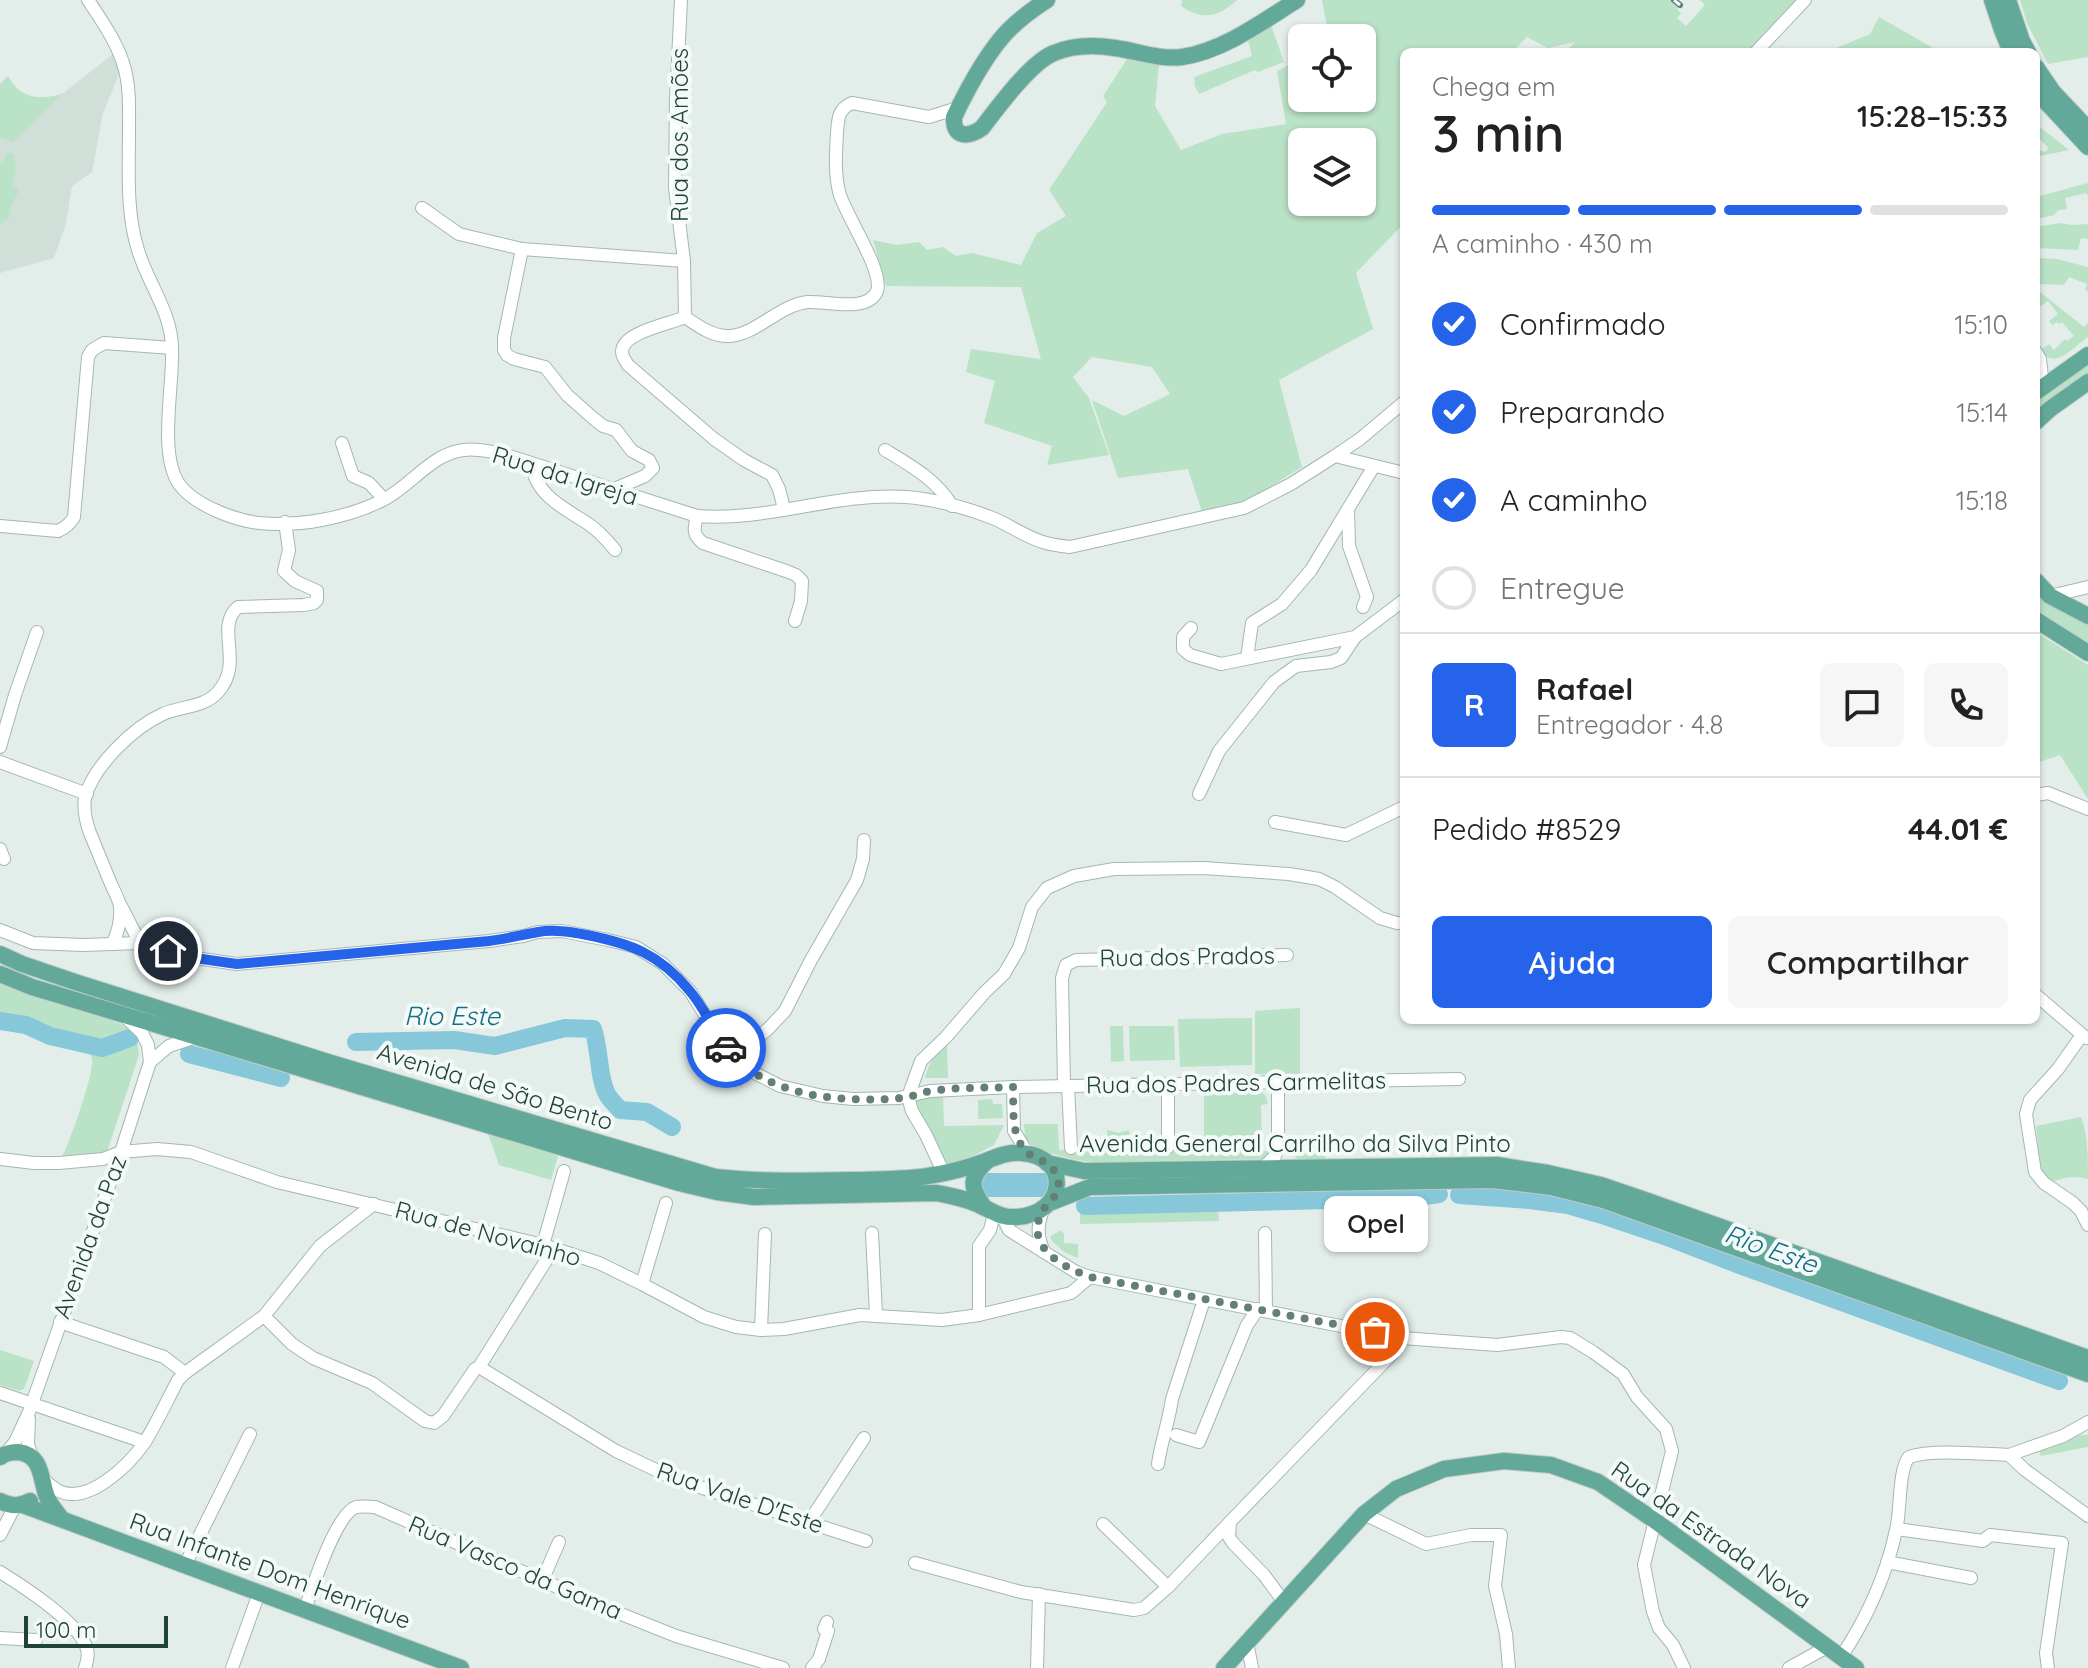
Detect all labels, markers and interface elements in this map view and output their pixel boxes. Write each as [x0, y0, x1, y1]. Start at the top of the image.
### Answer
map controls [1288, 24, 1376, 216]
button: locate [1288, 24, 1376, 112]
street label: Rua dos Amões [664, 48, 694, 222]
text: Chega em [1432, 70, 1556, 103]
text: 15:28–15:33 [1857, 97, 2008, 135]
text: 3 min [1432, 100, 1565, 165]
button: layers [1288, 128, 1376, 216]
text: A caminho · 430 m [1432, 227, 1653, 260]
icon: check [1432, 302, 1476, 346]
text: Confirmado [1500, 305, 1666, 343]
text: 15:10 [1954, 308, 2008, 341]
icon: check [1432, 390, 1476, 434]
text: Preparando [1500, 393, 1665, 431]
text: 15:14 [1956, 396, 2008, 429]
street label: Rua da Igreja [489, 439, 642, 511]
icon: check [1432, 478, 1476, 522]
text: A caminho [1500, 481, 1648, 519]
text: 15:18 [1956, 484, 2008, 517]
text: Entregue [1500, 569, 1625, 607]
button: chat [1820, 663, 1904, 747]
button: phone [1924, 663, 2008, 747]
text: Rafael [1536, 670, 1633, 708]
text: R [1464, 686, 1484, 724]
text: Entregador · 4.8 [1536, 708, 1724, 741]
text: Pedido #8529 [1432, 810, 1621, 848]
text: 44.01 € [1908, 810, 2008, 848]
button: Ajuda [1432, 916, 1712, 1008]
button: Compartilhar [1728, 916, 2008, 1008]
pin [134, 917, 202, 985]
icon: home [146, 929, 190, 973]
street label: Rua dos Prados [1099, 939, 1275, 973]
water label: Rio Este [404, 999, 501, 1032]
courier [686, 1008, 766, 1088]
icon: car [704, 1026, 748, 1070]
street label: Avenida de São Bento [374, 1036, 617, 1136]
street label: Rua dos Padres Carmelitas [1086, 1064, 1386, 1100]
street label: Avenida General Carrilho da Silva Pinto [1079, 1128, 1511, 1158]
street label: Avenida da Paz [46, 1151, 132, 1322]
street label: Rua de Novaínho [392, 1194, 585, 1272]
callout: Opel [1323, 1196, 1427, 1252]
text: Opel [1347, 1207, 1405, 1240]
water label: Rio Este [1720, 1217, 1823, 1281]
pin [1341, 1298, 1409, 1366]
icon: bag [1353, 1310, 1397, 1354]
street label: Rua Vale D'Este [653, 1454, 828, 1540]
street label: Rua da Estrada Nova [1606, 1454, 1817, 1615]
street label: Rua Infante Dom Henrique [126, 1505, 415, 1635]
street label: Rua Vasco da Gama [404, 1509, 627, 1626]
scale bar [24, 1612, 168, 1648]
text: 100 m [36, 1616, 96, 1644]

